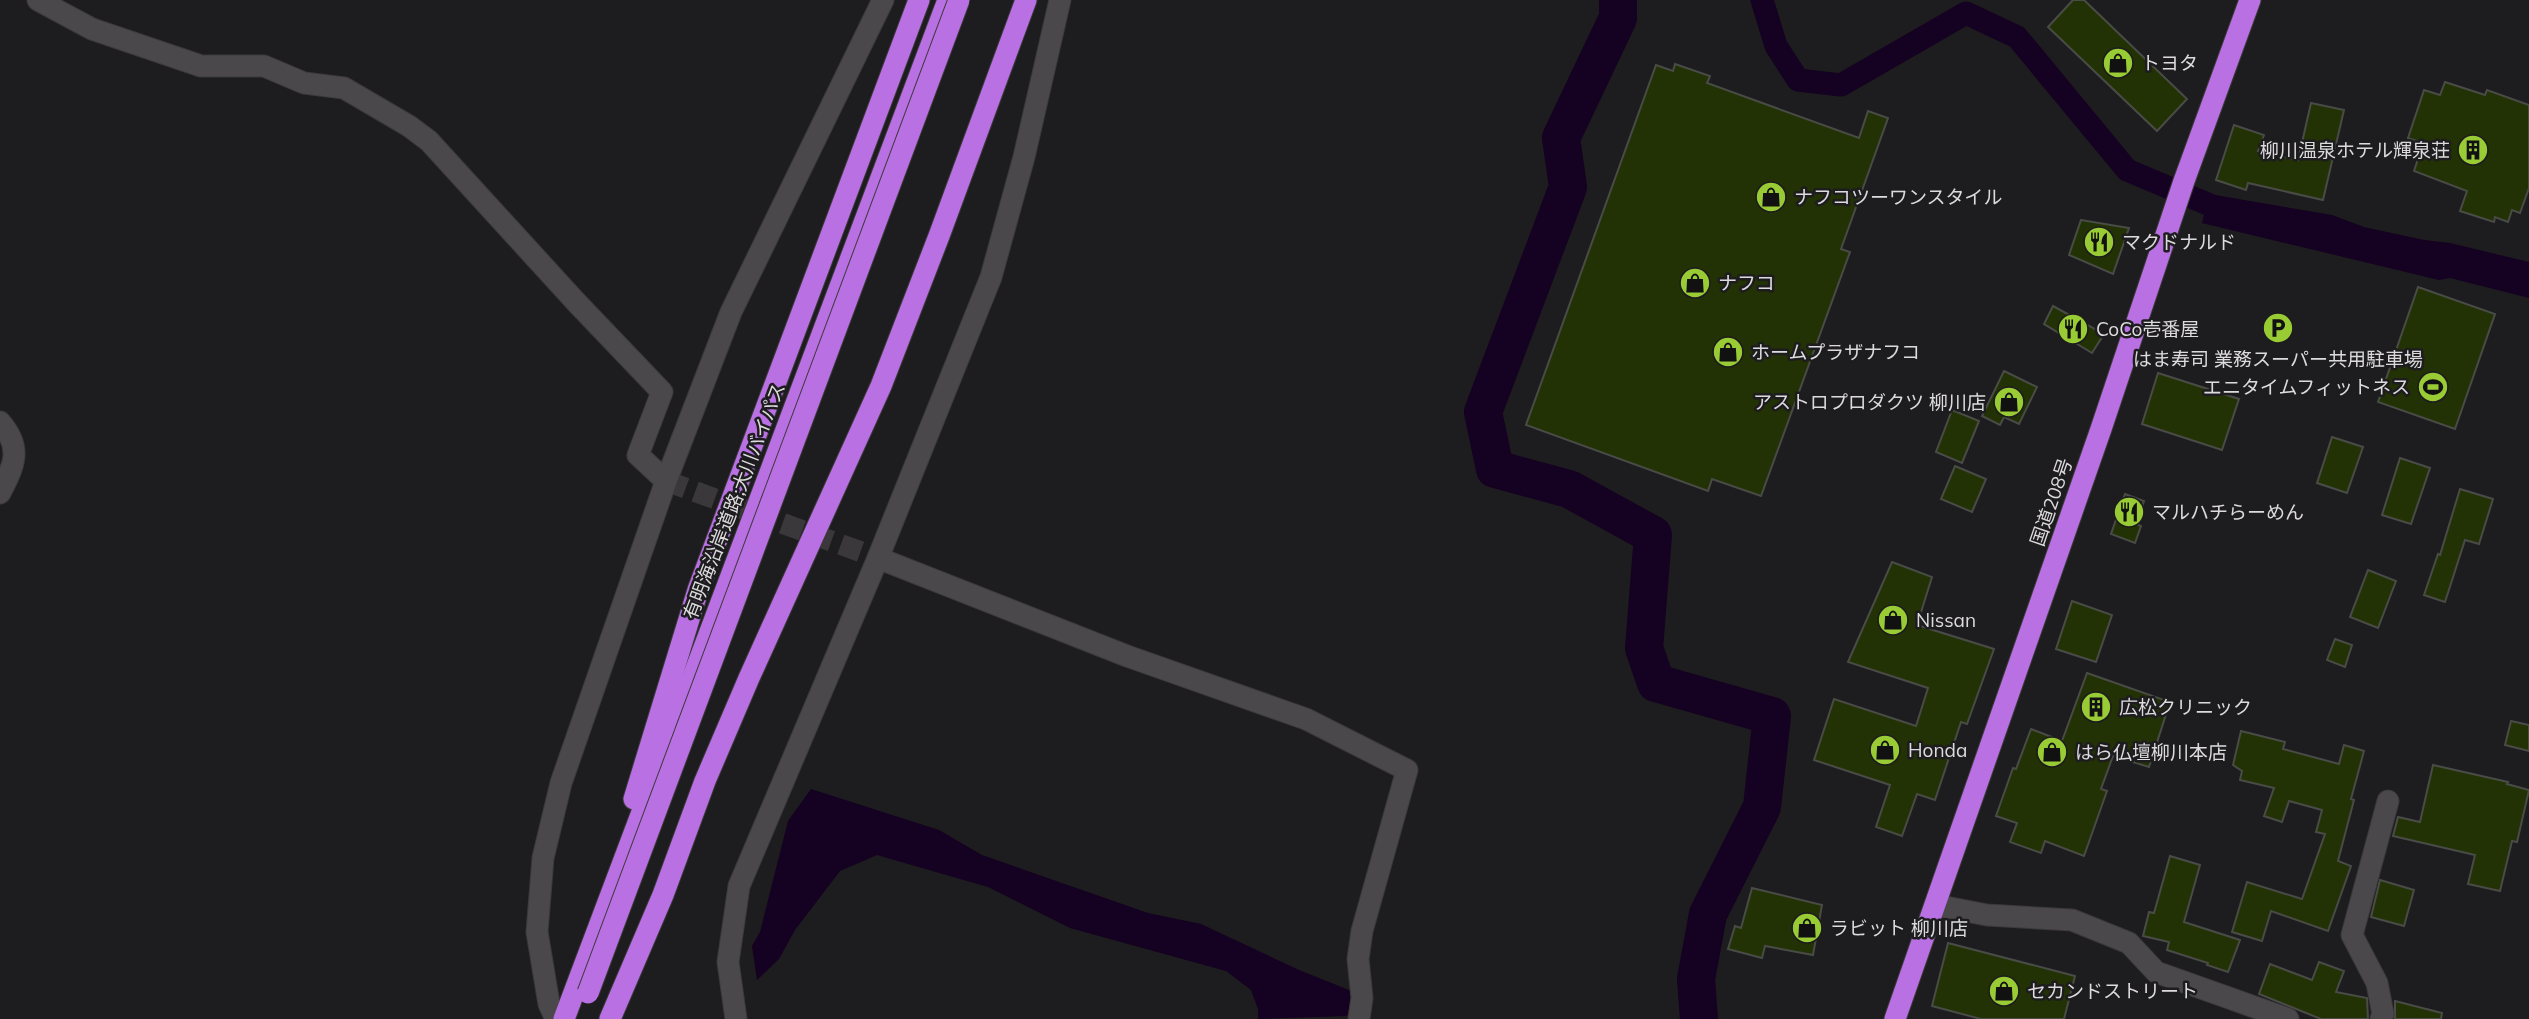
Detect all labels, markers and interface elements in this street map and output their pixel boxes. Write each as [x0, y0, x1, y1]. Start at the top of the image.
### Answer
shop icon: トヨタ [2101, 46, 2135, 80]
place label: トヨタ [2141, 51, 2198, 75]
building icon: 柳川温泉ホテル輝泉荘 [2456, 133, 2490, 167]
place label: 柳川温泉ホテル輝泉荘 [2260, 138, 2450, 162]
shop icon: ナフコツーワンスタイル [1754, 180, 1788, 214]
place label: ナフコツーワンスタイル [1794, 185, 2003, 209]
restaurant icon: マクドナルド [2082, 225, 2116, 259]
place label: マクドナルド [2122, 230, 2236, 254]
shop icon: ナフコ [1678, 266, 1712, 300]
place label: ナフコ [1718, 271, 1775, 295]
parking icon: はま寿司 業務スーパー共用駐車場 [2261, 311, 2295, 345]
restaurant icon: CoCo壱番屋 [2056, 312, 2090, 346]
place label: CoCo壱番屋 [2096, 317, 2199, 341]
shop icon: ホームプラザナフコ [1711, 335, 1745, 369]
place label: ホームプラザナフコ [1751, 340, 1920, 364]
place label: はま寿司 業務スーパー共用駐車場 [2133, 347, 2423, 371]
sports icon: エニタイムフィットネス [2416, 370, 2450, 404]
place label: エニタイムフィットネス [2203, 375, 2410, 399]
street label: 有明海沿岸道路;大川バイパス [678, 380, 790, 622]
shop icon: アストロプロダクツ 柳川店 [1992, 385, 2026, 419]
place label: アストロプロダクツ 柳川店 [1753, 390, 1986, 414]
street label: 国道208号 [2025, 455, 2077, 549]
restaurant icon: マルハチらーめん [2112, 495, 2146, 529]
place label: マルハチらーめん [2152, 500, 2304, 524]
shop icon: Nissan [1876, 603, 1910, 637]
place label: Nissan [1916, 608, 1976, 632]
building icon: 広松クリニック [2079, 690, 2113, 724]
place label: 広松クリニック [2119, 695, 2252, 719]
shop icon: Honda [1868, 733, 1902, 767]
shop icon: はら仏壇柳川本店 [2035, 735, 2069, 769]
place label: Honda [1908, 738, 1967, 762]
place label: はら仏壇柳川本店 [2075, 740, 2227, 764]
shop icon: ラビット 柳川店 [1790, 911, 1824, 945]
place label: ラビット 柳川店 [1830, 916, 1968, 940]
shop icon: セカンドストリート [1987, 974, 2021, 1008]
place label: セカンドストリート [2027, 979, 2198, 1003]

